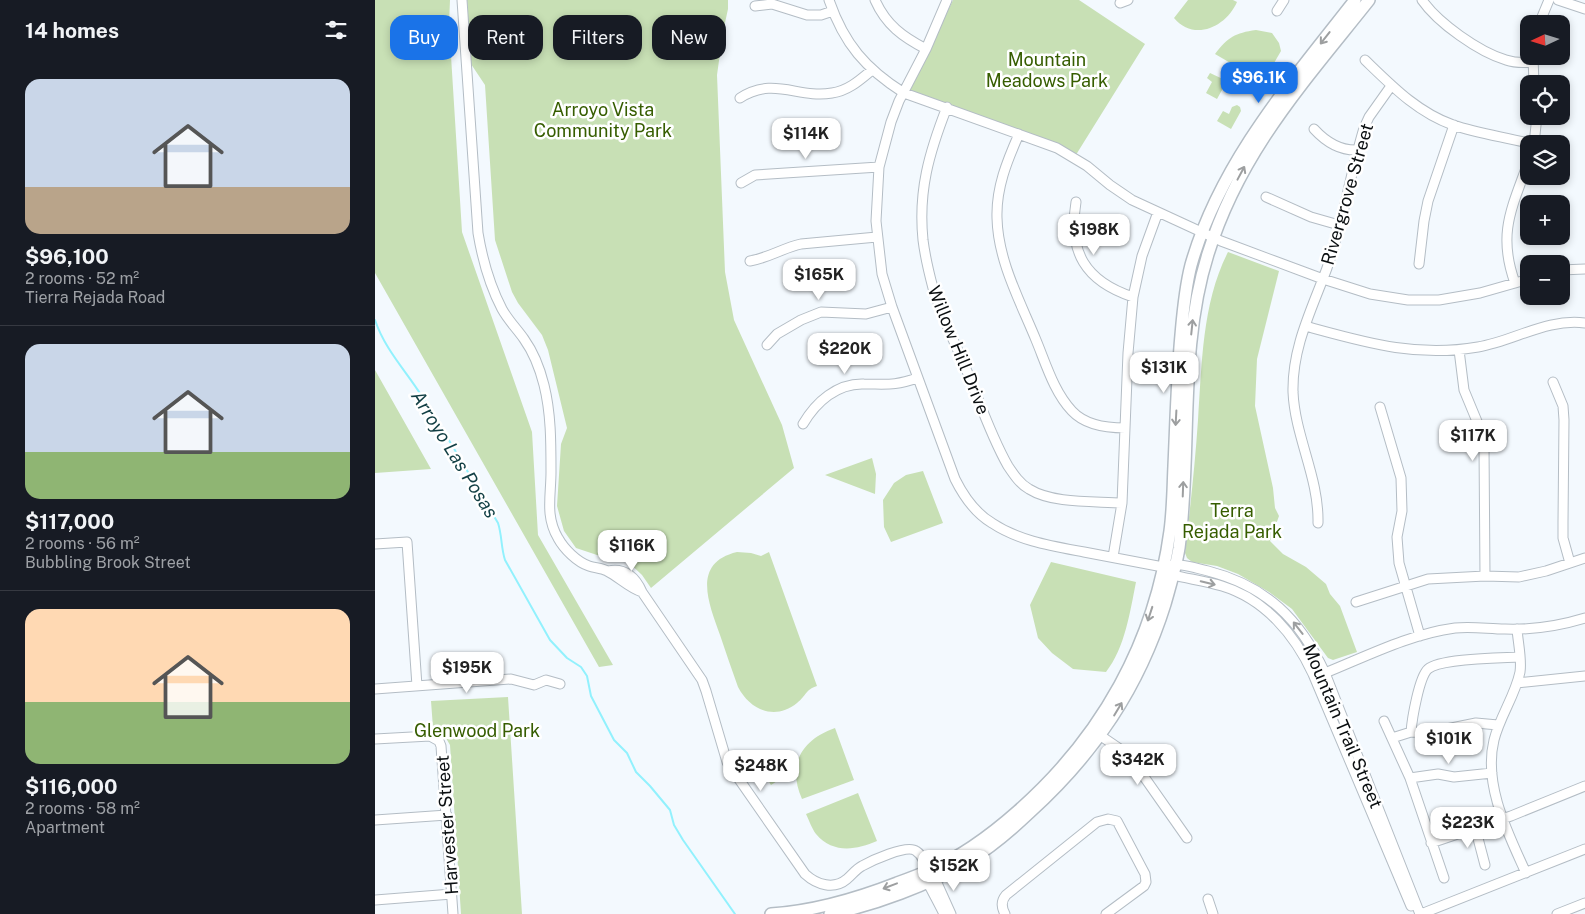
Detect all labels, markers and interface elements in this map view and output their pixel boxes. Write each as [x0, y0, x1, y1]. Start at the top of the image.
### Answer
chip: Buy [390, 15, 458, 60]
chip: Rent [468, 15, 543, 60]
chip: Filters [553, 15, 642, 60]
chip: New [652, 15, 726, 60]
north arrow [1520, 15, 1570, 65]
map controls [1520, 15, 1570, 305]
icon: filters [322, 16, 350, 44]
text: 14 homes [25, 18, 119, 43]
one-way arrow [1320, 31, 1330, 45]
park label: Mountain Meadows Park [986, 49, 1108, 91]
pin: $96.1K [1218, 62, 1300, 104]
text: $96.1K [1232, 68, 1286, 87]
button: locate [1520, 75, 1570, 125]
park label: Arroyo Vista Community Park [534, 99, 672, 141]
icon: home [143, 111, 233, 201]
pin: $114K [771, 118, 841, 160]
street label: Rivergrove Street [1317, 121, 1377, 267]
text: $114K [783, 124, 829, 143]
button: layers [1520, 135, 1570, 185]
one-way arrow [1237, 166, 1246, 181]
button: + [1520, 195, 1570, 245]
pin: $198K [1059, 214, 1129, 256]
text: $198K [1069, 220, 1119, 239]
text: $96,100 [25, 244, 109, 269]
button: − [1520, 255, 1570, 305]
pin: $165K [784, 258, 854, 301]
text: $165K [794, 265, 844, 284]
text: 2 rooms · 52 m² [25, 269, 139, 288]
street label: Willow Hill Drive [924, 283, 994, 417]
text: Tierra Rejada Road [25, 288, 165, 307]
one-way arrow [1187, 319, 1197, 335]
pin: $220K [810, 332, 880, 375]
text: $220K [819, 339, 872, 358]
pin: $131K [1129, 352, 1199, 394]
text: $131K [1141, 358, 1187, 377]
icon: home [143, 377, 233, 467]
water label: Arroyo Las Posas [407, 386, 503, 522]
one-way arrow [1172, 410, 1181, 426]
pin: $117K [1438, 420, 1508, 462]
text: $117K [1450, 426, 1496, 445]
one-way arrow [1178, 481, 1188, 498]
park label: Terra Rejada Park [1182, 500, 1282, 542]
text: $117,000 [25, 509, 114, 534]
pin: $116K [597, 530, 667, 572]
text: 2 rooms · 56 m² [25, 534, 140, 553]
text: $116K [609, 536, 655, 555]
text: Bubbling Brook Street [25, 553, 191, 572]
one-way arrow [1200, 579, 1216, 588]
one-way arrow [1145, 606, 1155, 622]
one-way arrow [1292, 621, 1303, 634]
street label: Mountain Trail Street [1299, 641, 1387, 811]
icon: home [143, 642, 233, 732]
pin: $195K [432, 652, 502, 694]
text: $195K [442, 658, 492, 677]
one-way arrow [1113, 703, 1123, 717]
park label: Glenwood Park [414, 720, 540, 741]
pin: $101K [1414, 722, 1484, 765]
text: $101K [1426, 729, 1472, 748]
pin: $342K [1103, 744, 1173, 786]
pin: $248K [726, 750, 796, 792]
text: $342K [1111, 750, 1165, 769]
street label: Harvester Street [432, 755, 462, 895]
text: $248K [734, 756, 788, 775]
text: $116,000 [25, 774, 117, 799]
text: 2 rooms · 58 m² [25, 799, 140, 818]
pin: $223K [1433, 806, 1503, 849]
text: $223K [1441, 813, 1495, 832]
text: Apartment [25, 818, 105, 837]
pin: $152K [919, 850, 989, 892]
text: $152K [929, 856, 979, 875]
one-way arrow [883, 882, 898, 891]

